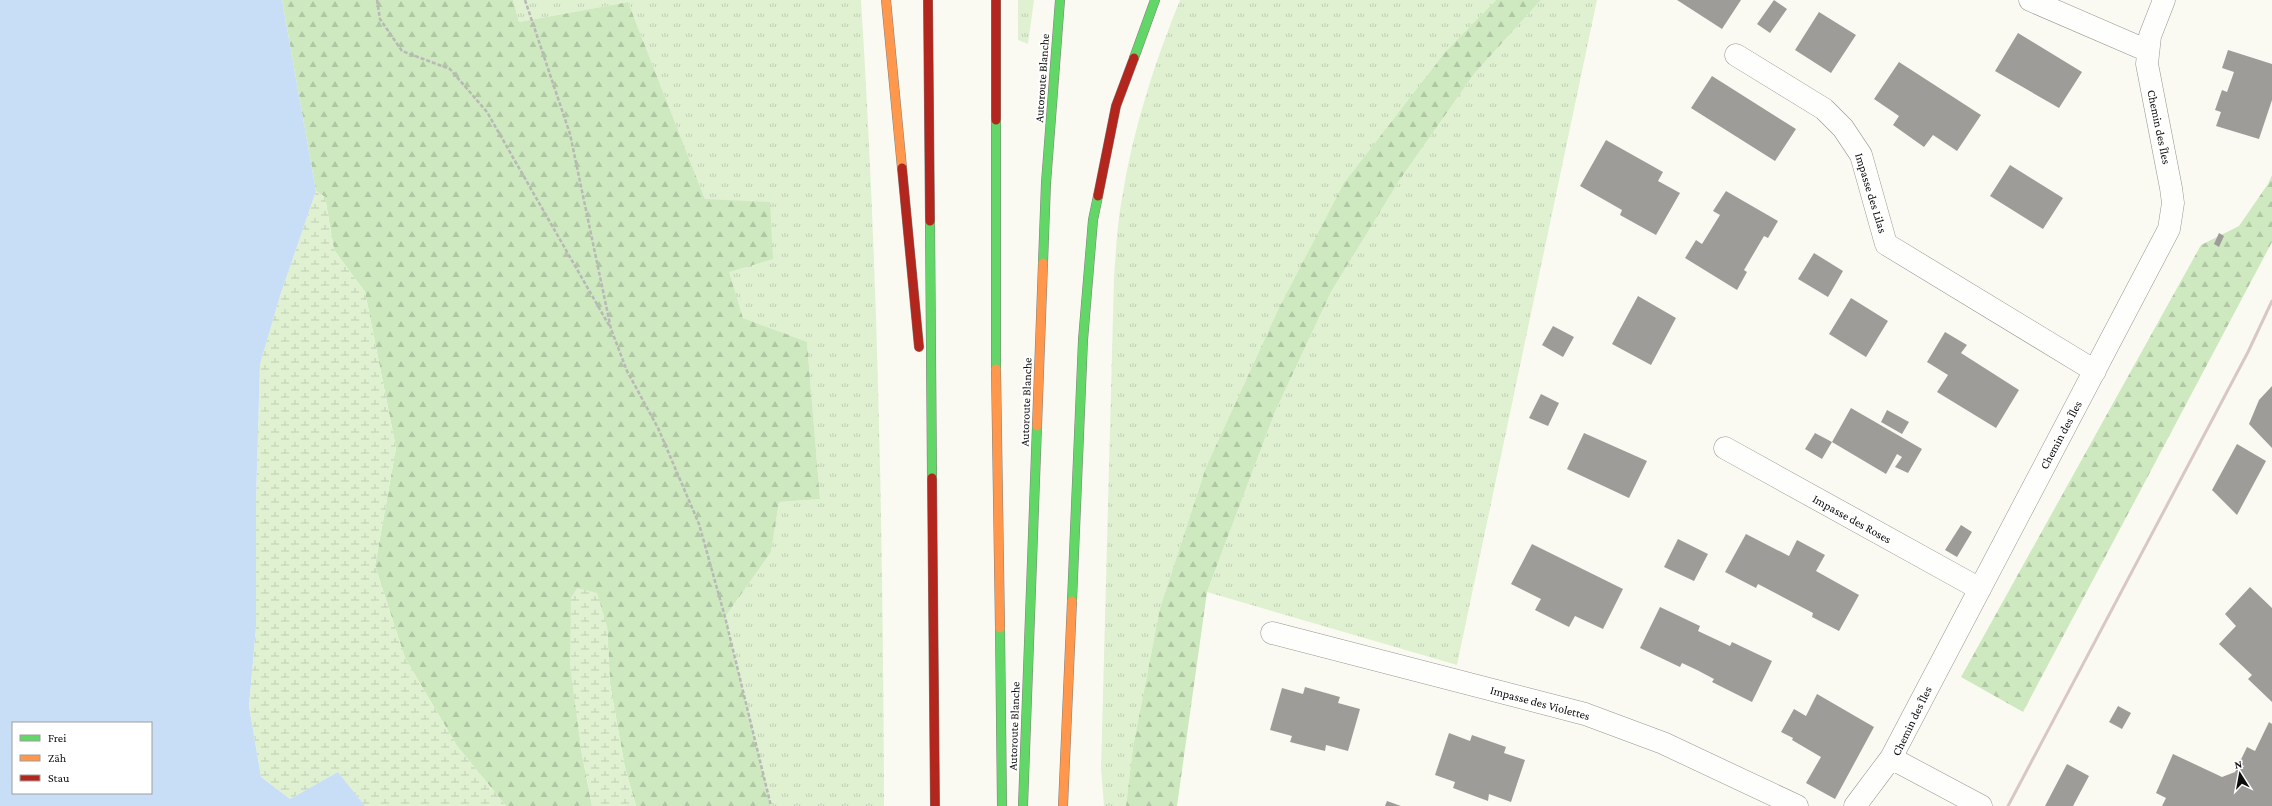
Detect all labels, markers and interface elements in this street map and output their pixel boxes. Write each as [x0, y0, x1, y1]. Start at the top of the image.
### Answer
street label: Autoroute Blanche [1032, 33, 1052, 123]
street label: Chemin des Îles [2144, 89, 2174, 166]
street label: Impasse des Lilas [1852, 151, 1890, 235]
street label: Autoroute Blanche [1017, 357, 1035, 447]
street label: Chemin des Îles [2037, 398, 2085, 472]
street label: Impasse des Roses [1810, 492, 1894, 547]
street label: Autoroute Blanche [1005, 681, 1023, 771]
street label: Impasse des Violettes [1489, 683, 1592, 723]
street label: Chemin des Îles [1889, 684, 1935, 758]
legend [12, 722, 152, 794]
text: Frei [48, 731, 66, 745]
text: Zäh [48, 751, 67, 765]
north arrow [2220, 754, 2260, 794]
text: N [2233, 757, 2243, 771]
text: Stau [48, 771, 70, 785]

